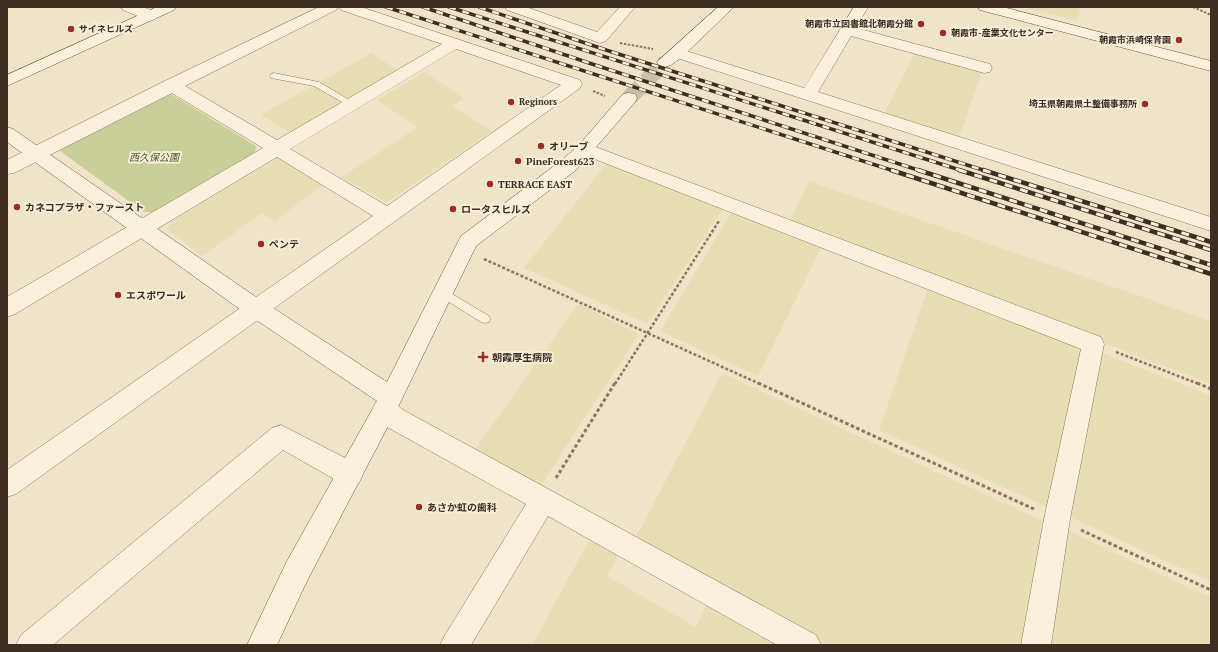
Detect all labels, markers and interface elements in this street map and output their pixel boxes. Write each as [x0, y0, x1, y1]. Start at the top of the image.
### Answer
place label: 朝霞市立図書館北朝霞分館 [805, 18, 913, 30]
marker: 朝霞市立図書館北朝霞分館 [916, 19, 926, 29]
place label: サイネヒルズ [79, 23, 133, 35]
marker: サイネヒルズ [66, 24, 76, 34]
place label: 朝霞市-産業文化センター [951, 27, 1054, 39]
marker: 朝霞市-産業文化センター [938, 28, 948, 38]
place label: 朝霞市浜崎保育園 [1099, 34, 1171, 46]
marker: 朝霞市浜崎保育園 [1174, 35, 1184, 45]
place label: Reginors [519, 96, 557, 108]
marker: Reginors [506, 97, 516, 107]
place label: 埼玉県朝霞県土整備事務所 [1028, 98, 1137, 110]
marker: 埼玉県朝霞県土整備事務所 [1140, 99, 1150, 109]
place label: オリーブ [549, 140, 588, 153]
marker: オリーブ [536, 141, 546, 151]
park label: 西久保公園 [129, 151, 181, 164]
place label: PineForest623 [526, 155, 595, 168]
marker: PineForest623 [513, 156, 523, 166]
place label: TERRACE EAST [498, 178, 573, 191]
marker: TERRACE EAST [485, 179, 495, 189]
place label: カネコプラザ・ファースト [25, 201, 144, 214]
marker: カネコプラザ・ファースト [12, 202, 22, 212]
place label: ロータスヒルズ [461, 203, 531, 216]
marker: ロータスヒルズ [448, 204, 458, 214]
place label: ペンテ [269, 238, 299, 251]
marker: ペンテ [256, 239, 266, 249]
place label: エスポワール [126, 289, 186, 302]
marker: エスポワール [113, 290, 123, 300]
marker: 朝霞厚生病院 [477, 351, 489, 363]
place label: 朝霞厚生病院 [492, 351, 552, 364]
place label: あさか虹の歯科 [427, 501, 497, 514]
marker: あさか虹の歯科 [414, 502, 424, 512]

